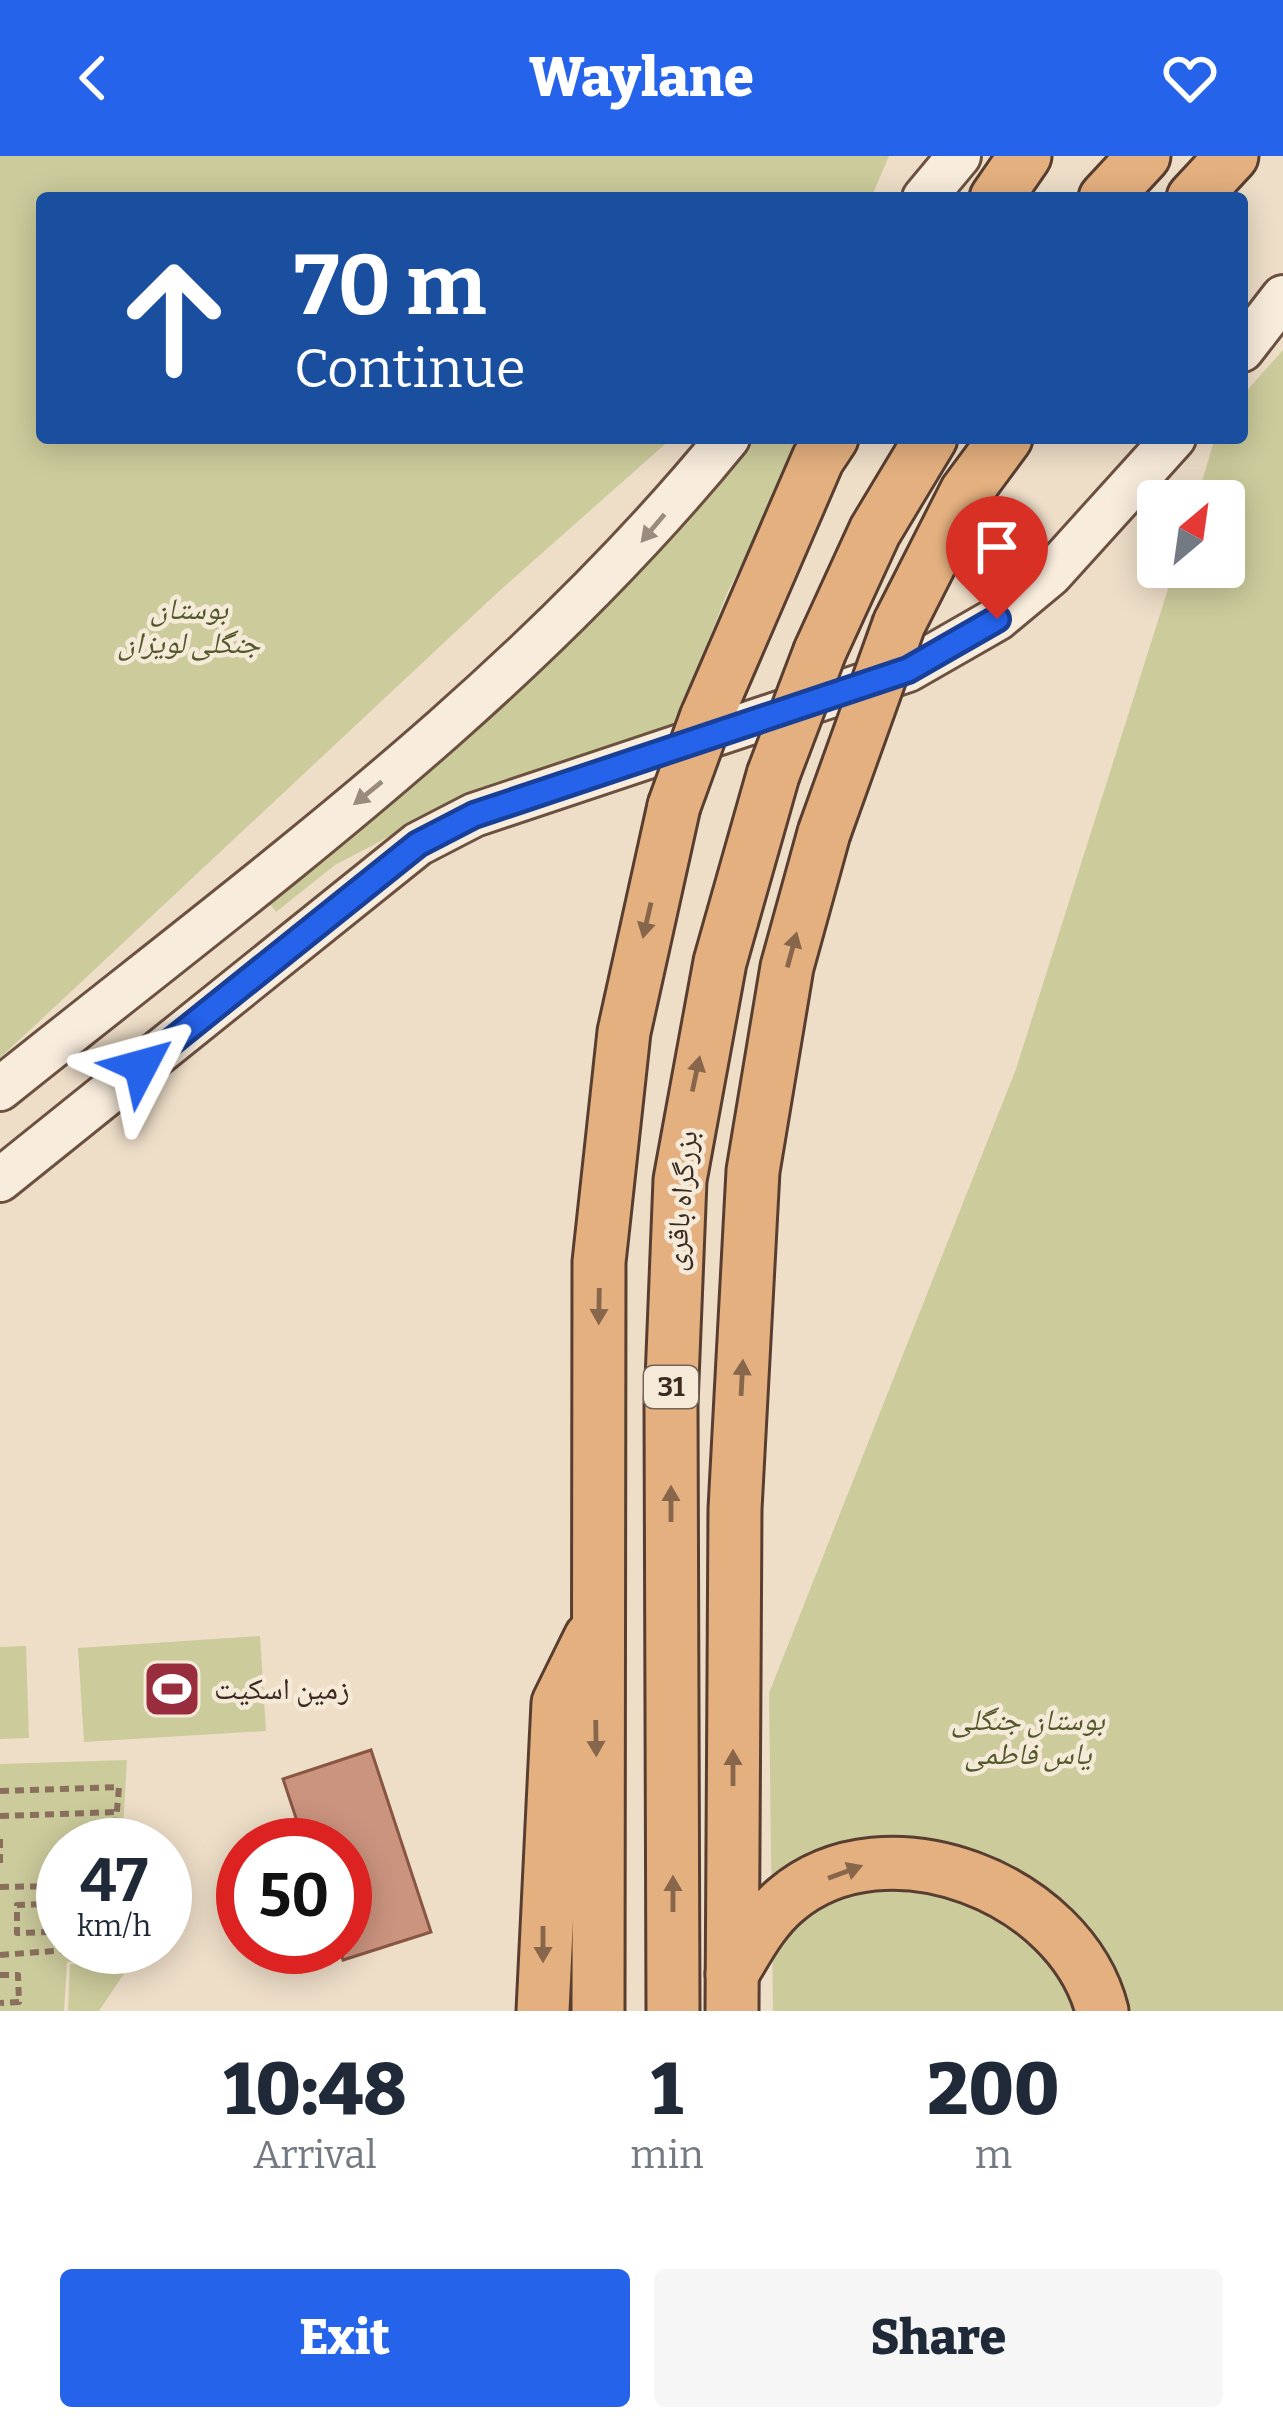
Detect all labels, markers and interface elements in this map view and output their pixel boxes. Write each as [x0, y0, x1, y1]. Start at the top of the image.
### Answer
icon: back [60, 45, 126, 111]
icon: heart [1157, 45, 1223, 111]
text: Waylane [529, 46, 754, 110]
text: 70 m [294, 235, 486, 336]
icon: ahead [96, 240, 252, 396]
text: Continue [294, 337, 525, 401]
north arrow [1137, 480, 1245, 588]
map controls [1137, 480, 1245, 588]
pin [946, 496, 1048, 619]
one-way arrow [640, 513, 666, 543]
icon: arrive [964, 514, 1030, 580]
park label: بوستان جنگلی لویزان [118, 591, 261, 661]
one-way arrow [353, 780, 384, 805]
one-way arrow [637, 902, 656, 940]
one-way arrow [783, 931, 802, 968]
position arrow [78, 1003, 204, 1129]
one-way arrow [687, 1054, 706, 1092]
street label: بزرگراه باقری [657, 1129, 705, 1273]
one-way arrow [589, 1288, 608, 1326]
one-way arrow [733, 1358, 752, 1396]
road number: 31 [644, 1366, 698, 1408]
one-way arrow [661, 1484, 681, 1522]
sports icon: زمین اسکیت [141, 1658, 203, 1720]
place label: زمین اسکیت [214, 1671, 350, 1707]
park label: بوستان جنگلی یاس فاطمی [951, 1702, 1105, 1772]
one-way arrow [586, 1720, 606, 1758]
one-way arrow [724, 1748, 743, 1786]
speed limit sign: 50 [216, 1818, 372, 1974]
text: 47 [80, 1845, 148, 1917]
one-way arrow [828, 1862, 864, 1880]
one-way arrow [663, 1874, 683, 1912]
text: km/h [77, 1908, 151, 1944]
one-way arrow [533, 1926, 553, 1964]
text: 10:48 [224, 2047, 407, 2133]
text: 1 [651, 2047, 683, 2133]
text: 200 [927, 2047, 1059, 2133]
text: Arrival [253, 2132, 377, 2178]
text: min [630, 2132, 704, 2178]
text: m [975, 2132, 1012, 2178]
button: Exit [60, 2269, 630, 2407]
button: Share [654, 2269, 1223, 2407]

